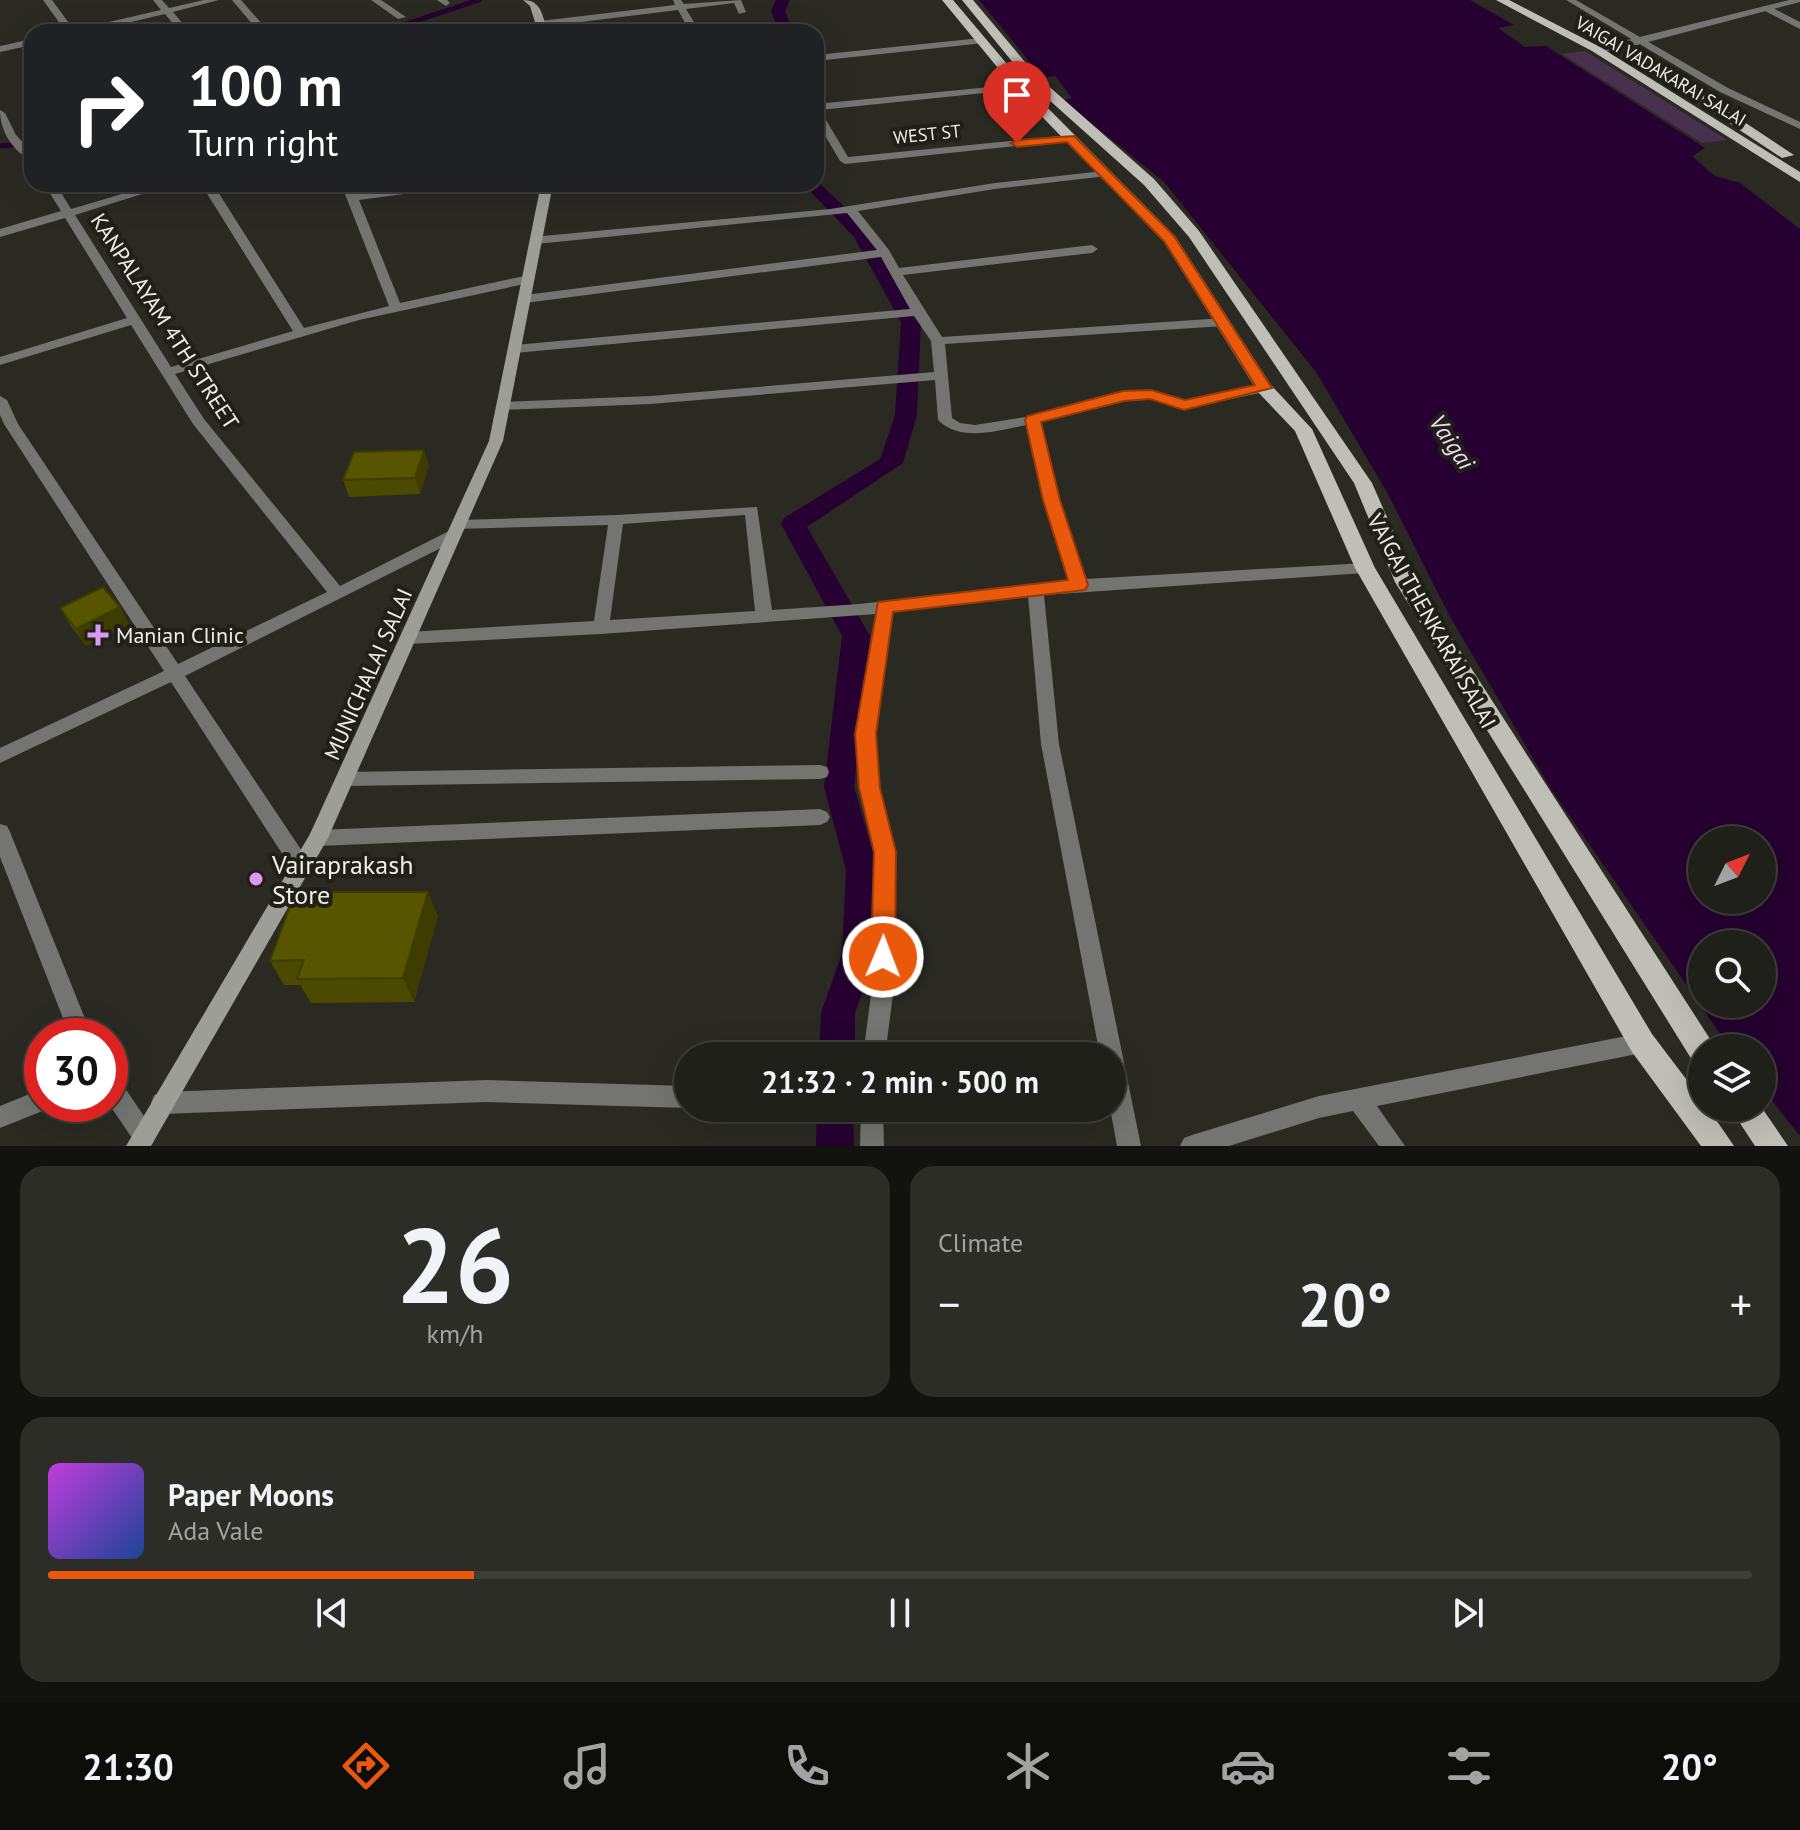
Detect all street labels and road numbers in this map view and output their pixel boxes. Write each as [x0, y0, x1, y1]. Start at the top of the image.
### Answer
street label: VAIGAI VADAKARAI SALAI [1571, 10, 1751, 131]
street label: WEST ST [892, 119, 962, 149]
street label: KANPALAYAM 4TH STREET [85, 208, 245, 434]
street label: VAIGAI THENKARAI SALAI [1361, 508, 1503, 733]
street label: MUNICHALAI SALAI [318, 584, 418, 764]

